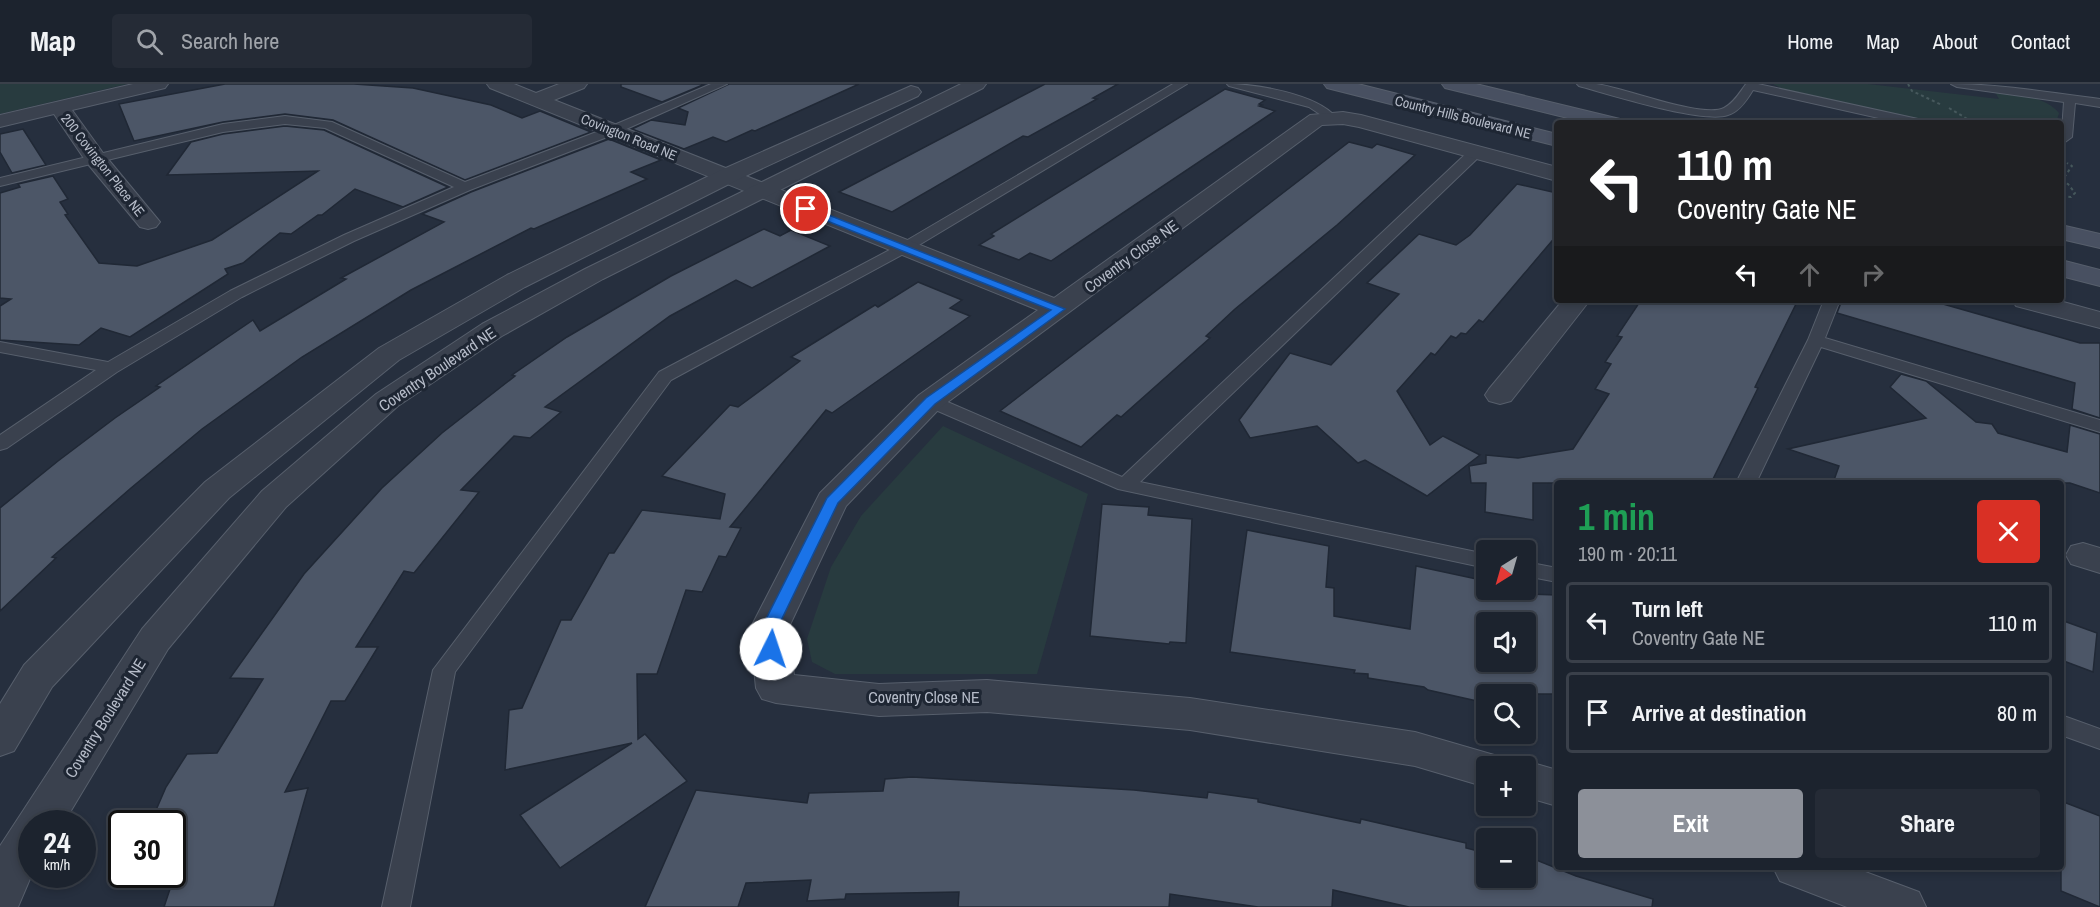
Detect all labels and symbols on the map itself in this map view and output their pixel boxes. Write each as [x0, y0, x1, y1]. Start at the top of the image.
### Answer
street label: Country Hills Boulevard NE [1393, 91, 1533, 143]
street label: 200 Covington Place NE [57, 110, 149, 220]
street label: Covington Road NE [578, 110, 680, 164]
pin [780, 183, 831, 234]
street label: Coventry Close NE [1079, 214, 1183, 298]
street label: Coventry Boulevard NE [374, 322, 500, 416]
north arrow [1476, 540, 1536, 600]
position arrow [739, 617, 803, 681]
street label: Coventry Boulevard NE [59, 654, 151, 782]
street label: Coventry Close NE [868, 686, 980, 708]
speed limit sign: 30 [108, 810, 186, 888]

